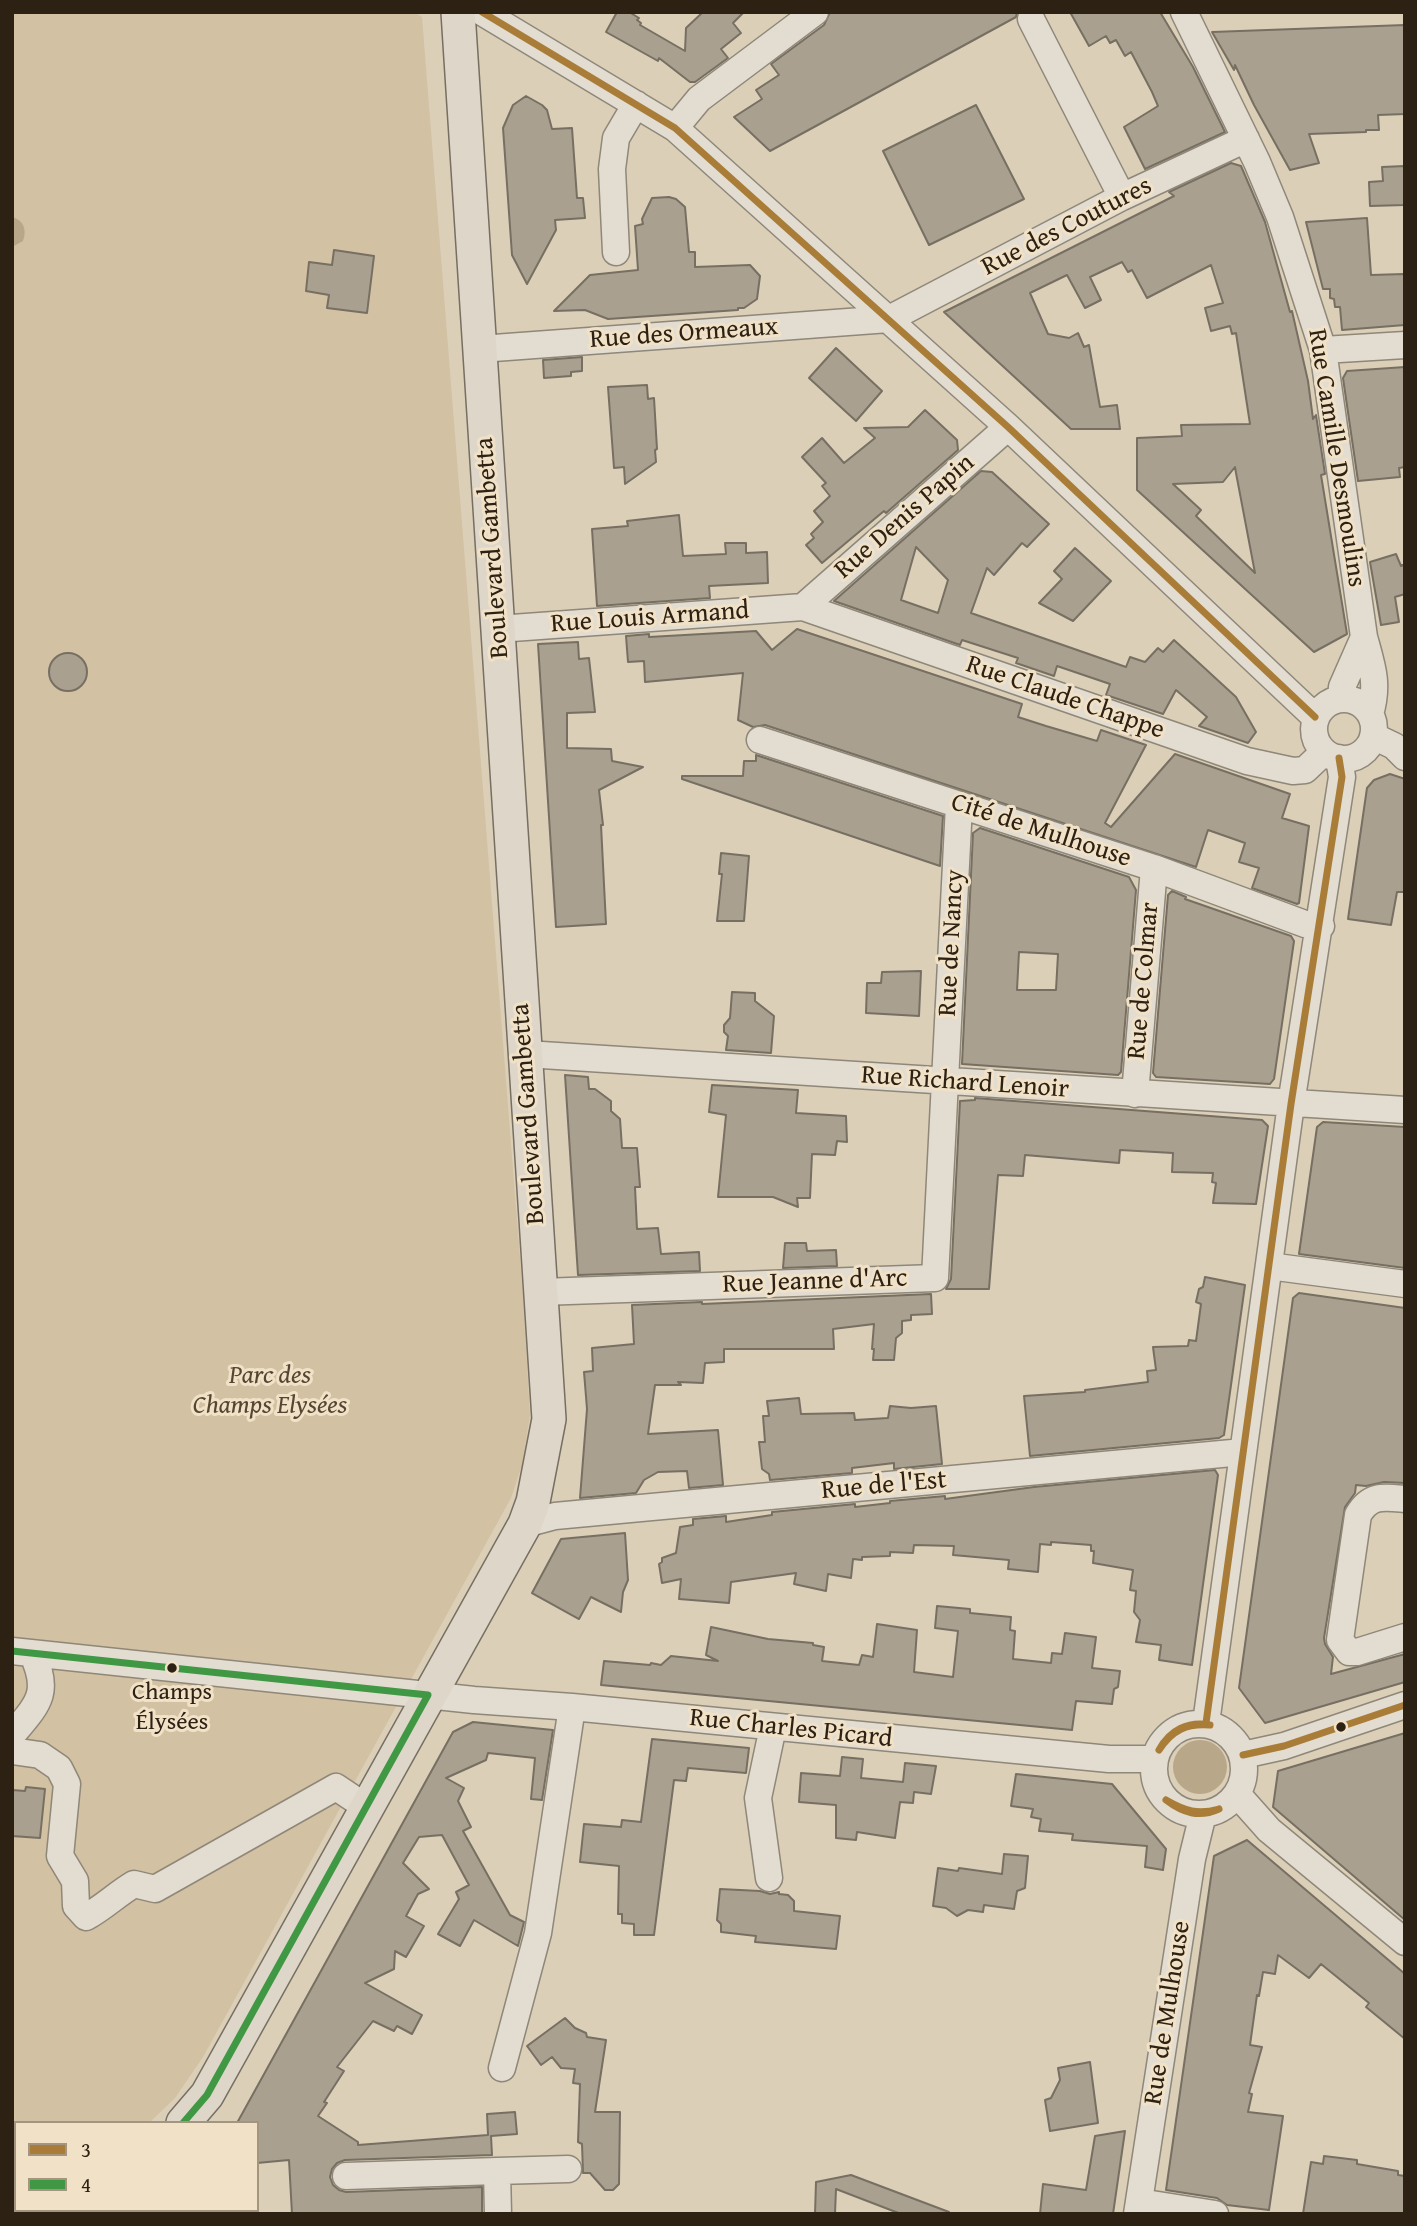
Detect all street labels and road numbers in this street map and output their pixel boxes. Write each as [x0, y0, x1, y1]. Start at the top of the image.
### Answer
street label: Rue des Coutures [977, 171, 1157, 283]
street label: Rue des Ormeaux [589, 312, 779, 356]
street label: Rue Camille Desmoulins [1300, 327, 1372, 589]
street label: Boulevard Gambetta [470, 436, 516, 660]
street label: Rue Denis Papin [829, 448, 981, 586]
street label: Rue Louis Armand [550, 596, 750, 640]
street label: Rue Claude Chappe [962, 649, 1168, 747]
street label: Cité de Mulhouse [947, 787, 1135, 875]
street label: Rue de Nancy [933, 869, 971, 1017]
street label: Rue de Colmar [1122, 901, 1166, 1061]
street label: Boulevard Gambetta [506, 1002, 552, 1226]
street label: Rue Richard Lenoir [860, 1060, 1070, 1106]
street label: Rue Jeanne d'Arc [722, 1263, 908, 1301]
street label: Rue de l'Est [820, 1465, 948, 1507]
street label: Rue Charles Picard [688, 1703, 894, 1755]
street label: Rue de Mulhouse [1138, 1919, 1198, 2107]

